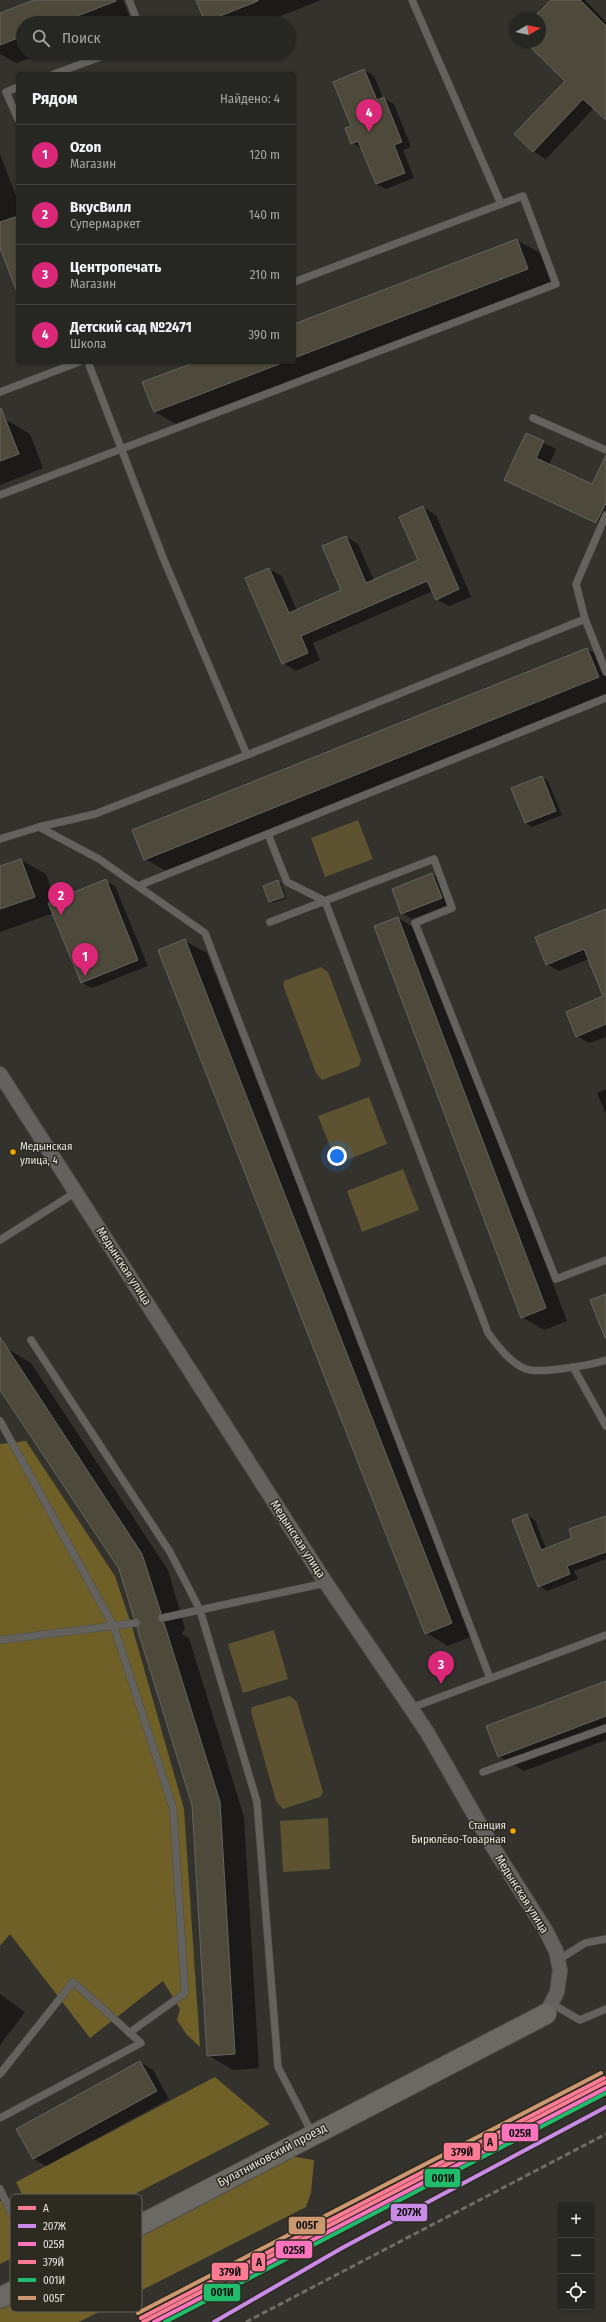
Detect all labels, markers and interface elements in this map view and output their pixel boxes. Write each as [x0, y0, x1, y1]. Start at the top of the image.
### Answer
north arrow [510, 12, 546, 48]
search box [16, 16, 296, 60]
icon: search [30, 27, 52, 49]
text: Поиск [62, 29, 100, 47]
text: Рядом [32, 88, 77, 109]
text: Найдено: 4 [220, 91, 280, 106]
pin: 4 [356, 99, 382, 132]
text: Ozon [70, 138, 101, 156]
text: 1 [42, 147, 48, 162]
text: 120 m [249, 147, 280, 162]
text: Магазин [70, 156, 116, 171]
text: ВкусВилл [70, 198, 131, 216]
text: 2 [42, 207, 48, 222]
text: 140 m [249, 207, 280, 222]
text: Супермаркет [70, 216, 141, 231]
text: Центропечать [70, 258, 161, 276]
text: 3 [42, 267, 48, 282]
text: 210 m [250, 267, 280, 282]
text: Магазин [70, 276, 116, 291]
text: Детский сад №2471 [70, 318, 192, 336]
text: 4 [42, 327, 48, 342]
text: 390 m [248, 327, 280, 342]
text: Школа [70, 336, 106, 351]
pin: 2 [48, 882, 74, 915]
pin: 1 [72, 943, 98, 976]
place label: Медынская улица, 4 [20, 1140, 72, 1167]
your location [327, 1146, 347, 1166]
marker: Медынская улица, 4 [8, 1147, 18, 1157]
street label: Медынская улица [94, 1224, 154, 1308]
street label: Медынская улица [268, 1497, 328, 1581]
pin: 3 [428, 1651, 454, 1684]
place label: Станция Бирюлёво-Товарная [411, 1819, 506, 1846]
marker: Станция Бирюлёво-Товарная [508, 1826, 518, 1836]
street label: Медынская улица [492, 1852, 552, 1936]
street label: Булатниковский проезд [215, 2120, 329, 2190]
line badge: 025Я [501, 2123, 539, 2142]
text: 025Я [509, 2127, 531, 2140]
line badge: A [483, 2132, 498, 2152]
text: A [486, 2136, 494, 2149]
line badge: 379Й [443, 2142, 481, 2161]
text: 379Й [450, 2146, 473, 2159]
line badge: 001И [424, 2168, 461, 2188]
text: 001И [431, 2172, 455, 2185]
legend [10, 2194, 142, 2312]
text: A [43, 2202, 49, 2215]
map controls [558, 2202, 594, 2310]
button: + [558, 2202, 594, 2238]
line badge: 207Ж [390, 2203, 428, 2222]
text: 207Ж [396, 2206, 422, 2219]
line badge: 005Г [288, 2216, 326, 2235]
text: 005Г [296, 2219, 319, 2232]
text: 207Ж [43, 2220, 67, 2233]
text: 025Я [43, 2238, 65, 2251]
button: − [558, 2238, 594, 2274]
line badge: 025Я [275, 2240, 313, 2259]
text: 025Я [283, 2244, 305, 2257]
line badge: A [251, 2252, 266, 2272]
text: 379Й [43, 2256, 64, 2269]
text: A [255, 2256, 263, 2269]
line badge: 379Й [211, 2262, 249, 2281]
text: 379Й [218, 2266, 241, 2279]
text: 001И [43, 2274, 65, 2287]
button: locate [558, 2274, 594, 2310]
line badge: 001И [203, 2283, 241, 2302]
text: 001И [210, 2286, 234, 2299]
text: 005Г [43, 2292, 65, 2305]

